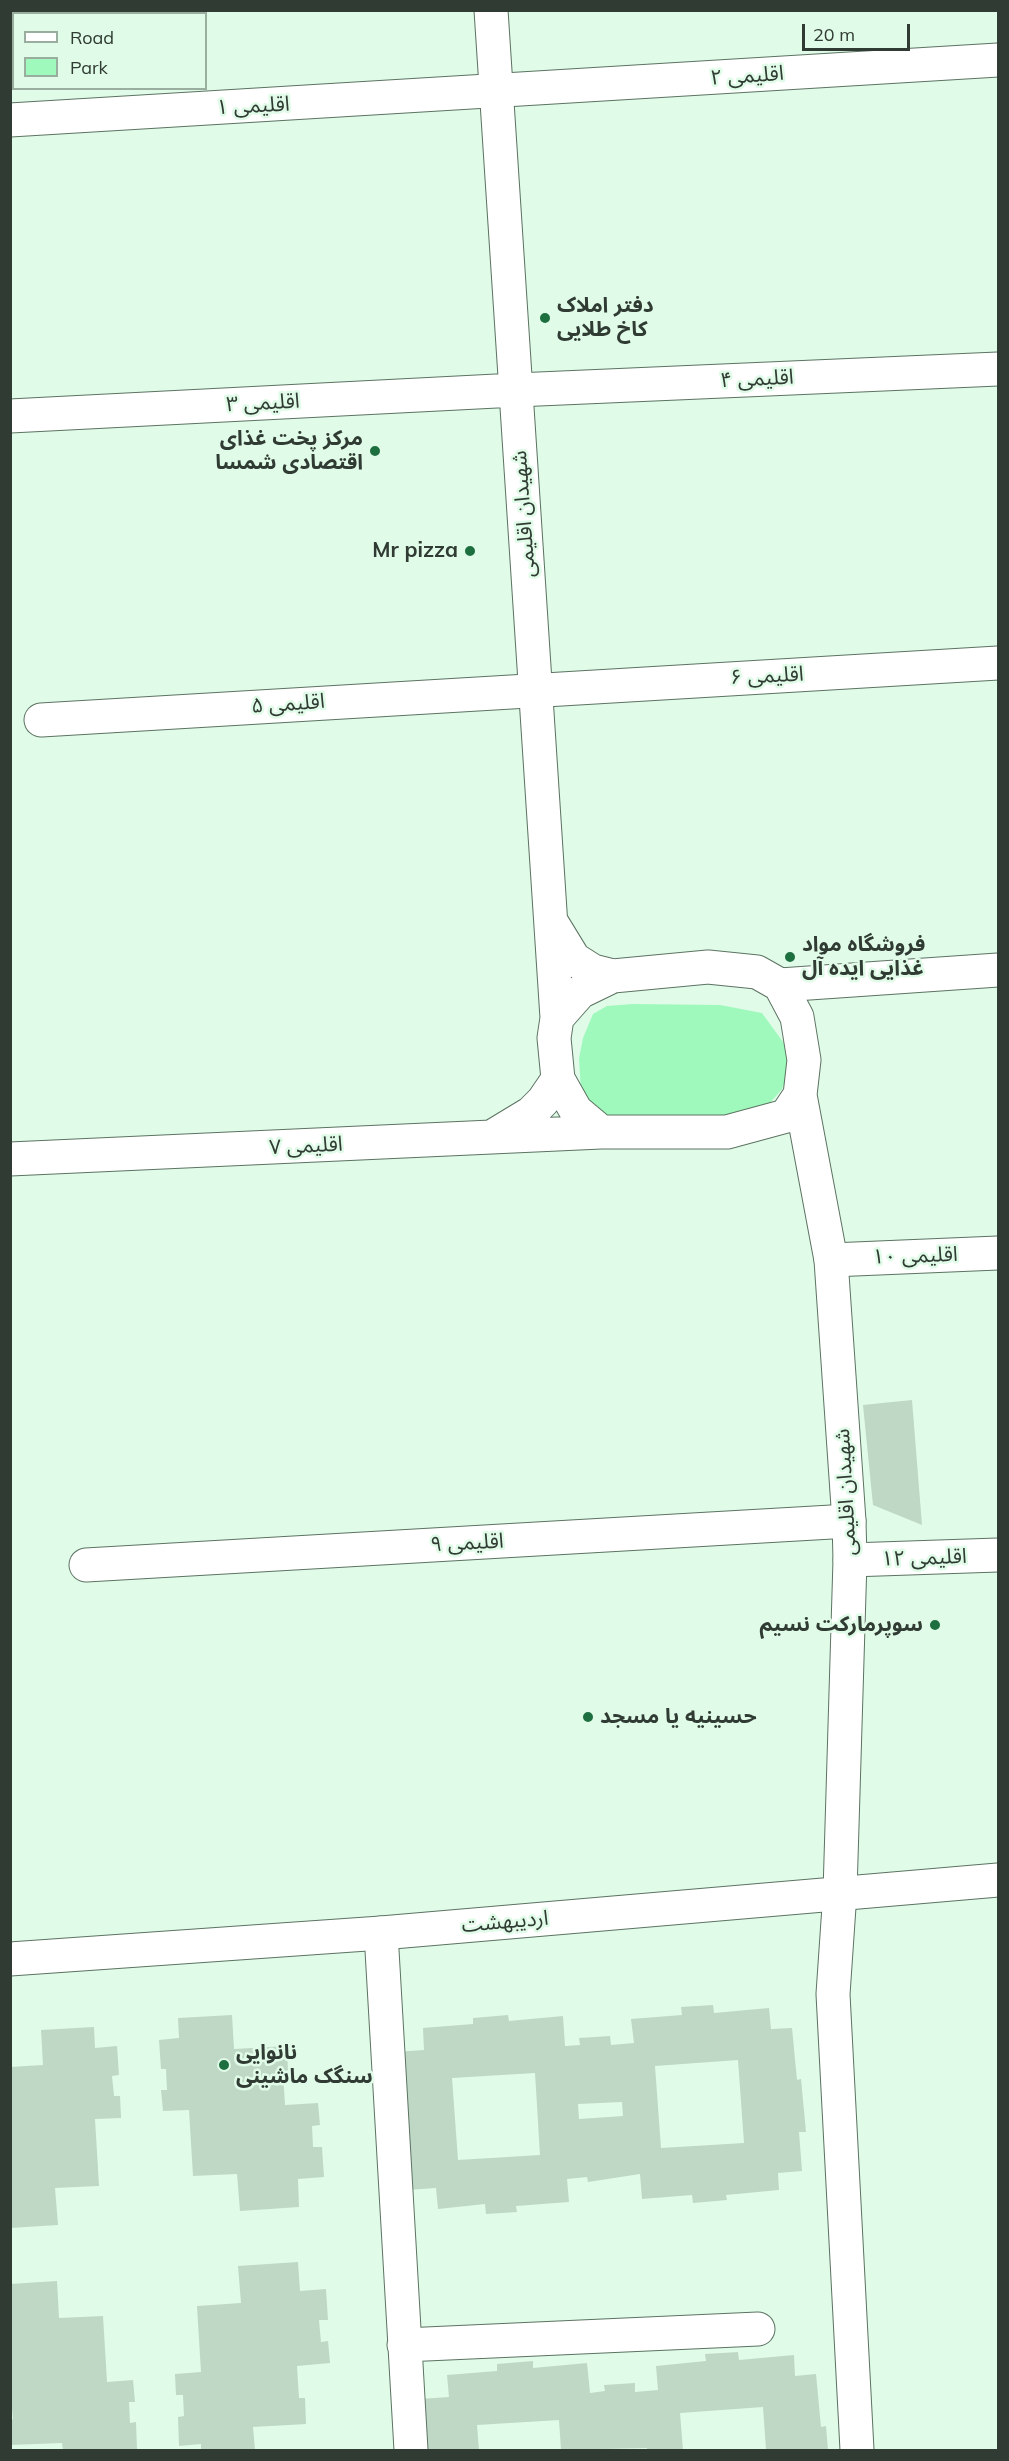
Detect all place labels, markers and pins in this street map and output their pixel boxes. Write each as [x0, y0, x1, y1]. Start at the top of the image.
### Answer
place label: دفتر املاک کاخ طلایی [557, 293, 654, 343]
marker: دفتر املاک کاخ طلایی [538, 311, 552, 325]
place label: مرکز پخت غذای اقتصادی شمسا [215, 426, 363, 476]
marker: مرکز پخت غذای اقتصادی شمسا [368, 444, 382, 458]
place label: Mr pizza [372, 538, 458, 564]
marker: Mr pizza [463, 544, 477, 558]
place label: فروشگاه مواد غذایی ایده آل [802, 932, 925, 982]
marker: فروشگاه مواد غذایی ایده آل [783, 950, 797, 964]
place label: سوپرمارکت نسیم [759, 1612, 923, 1638]
marker: سوپرمارکت نسیم [928, 1618, 942, 1632]
place label: حسینیه یا مسجد [600, 1704, 757, 1730]
marker: حسینیه یا مسجد [581, 1710, 595, 1724]
place label: نانوایی سنگک ماشینی [236, 2040, 373, 2090]
marker: نانوایی سنگک ماشینی [217, 2058, 231, 2072]

